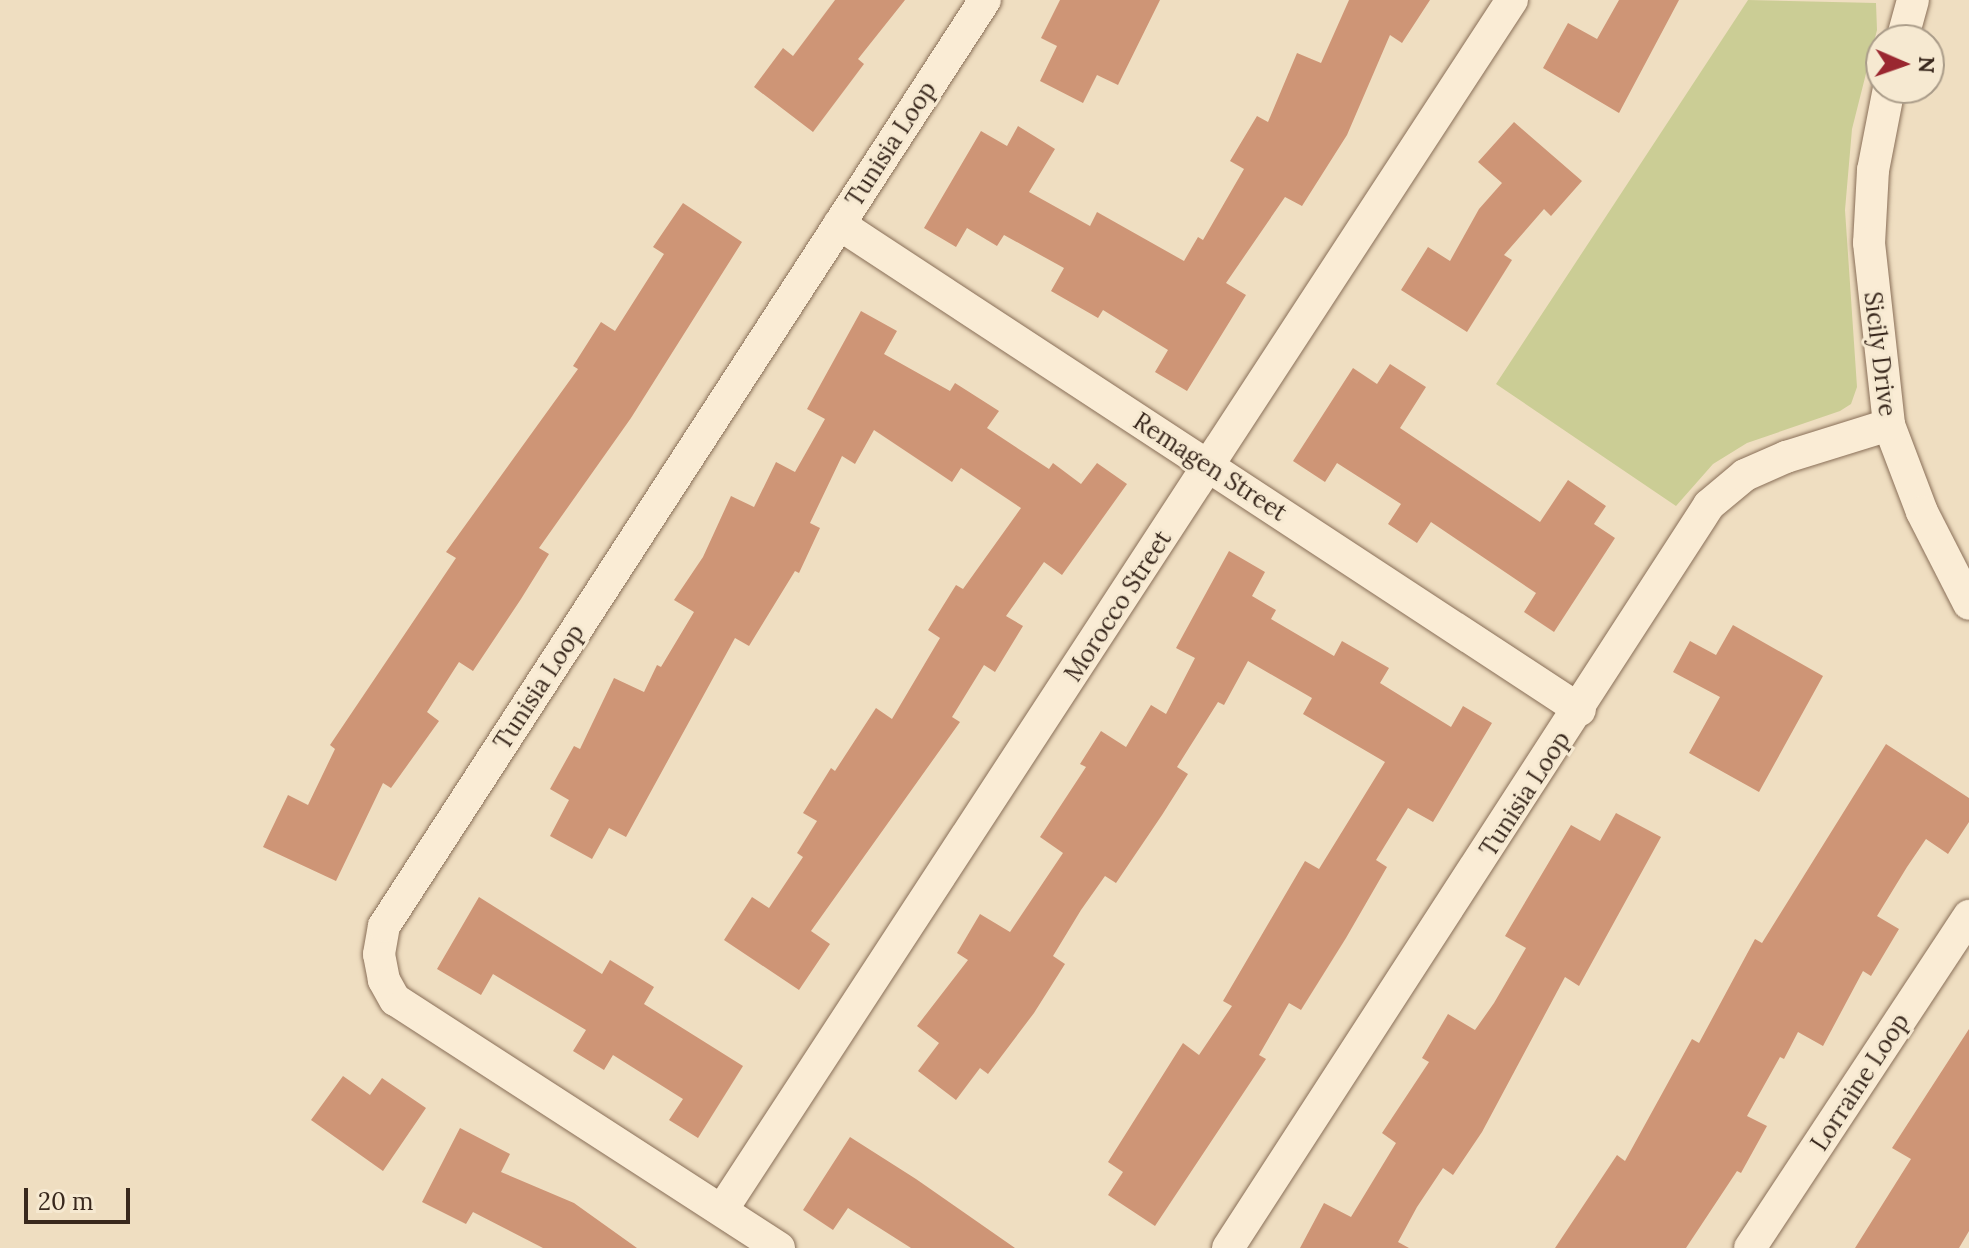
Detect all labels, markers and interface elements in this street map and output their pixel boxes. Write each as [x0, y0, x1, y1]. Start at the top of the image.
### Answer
north arrow [1865, 24, 1945, 104]
text: N [1913, 56, 1941, 74]
street label: Tunisia Loop [840, 76, 942, 212]
street label: Sicily Drive [1858, 290, 1902, 418]
street label: Remagen Street [1128, 407, 1292, 527]
street label: Morocco Street [1059, 525, 1177, 687]
street label: Tunisia Loop [488, 619, 590, 755]
street label: Tunisia Loop [1474, 726, 1576, 862]
street label: Lorraine Loop [1805, 1008, 1915, 1156]
scale bar [28, 1172, 134, 1222]
text: 20 m [38, 1186, 94, 1217]

